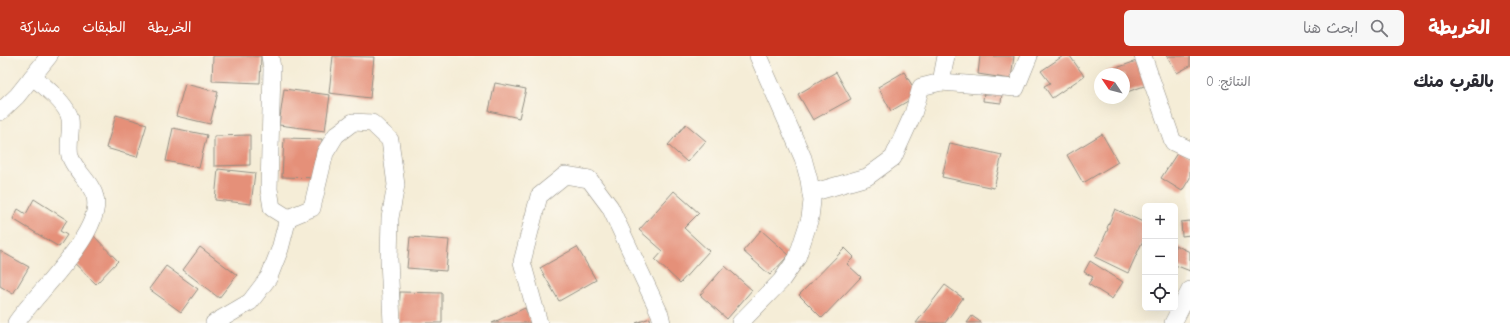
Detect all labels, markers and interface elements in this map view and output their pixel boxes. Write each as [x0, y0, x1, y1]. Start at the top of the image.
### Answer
search box [1124, 10, 1404, 46]
icon: search [1368, 17, 1390, 39]
text: الخريطة [1428, 17, 1490, 39]
text: مشاركة [20, 19, 60, 36]
text: الطبقات [82, 19, 126, 36]
text: الخريطة [148, 19, 191, 36]
text: ابحث هنا [1303, 19, 1358, 37]
north arrow [1094, 68, 1130, 104]
text: بالقرب منك [1413, 72, 1494, 91]
text: النتائج: 0 [1206, 74, 1251, 89]
map controls [1142, 203, 1178, 311]
button: + [1142, 203, 1178, 239]
button: − [1142, 239, 1178, 275]
button: locate [1142, 275, 1178, 311]

